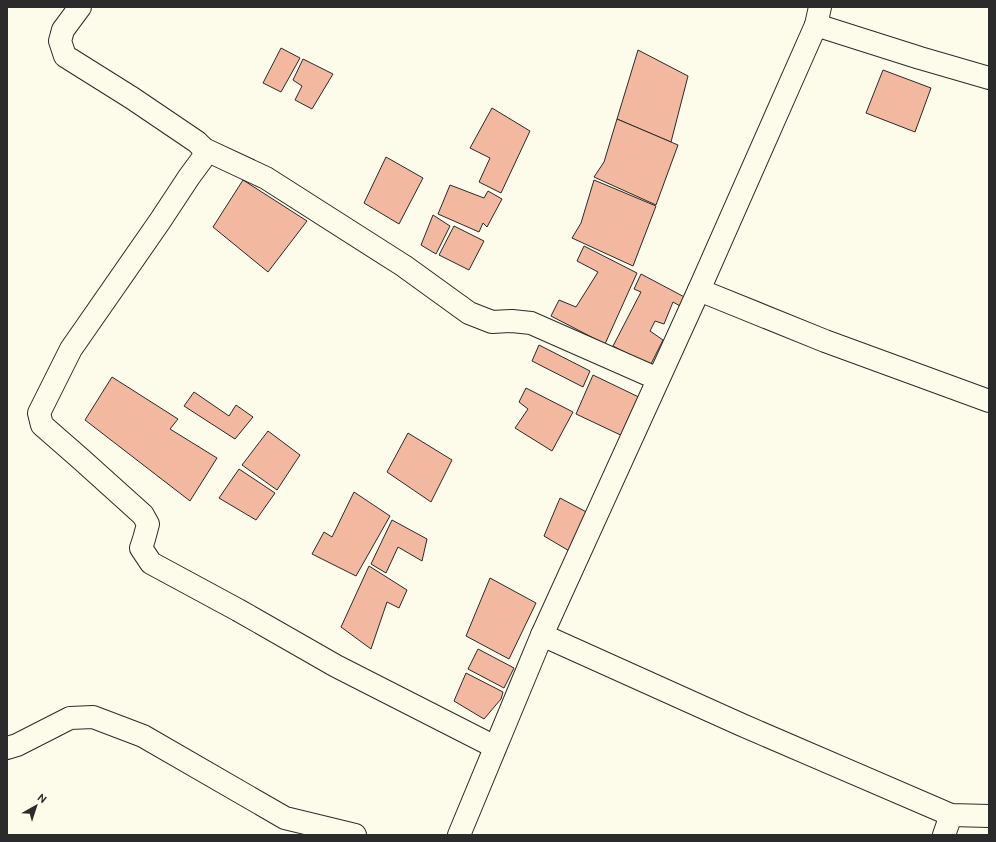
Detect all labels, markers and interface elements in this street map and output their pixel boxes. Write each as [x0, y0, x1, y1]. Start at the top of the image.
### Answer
north arrow [16, 786, 56, 826]
text: N [35, 791, 49, 805]

